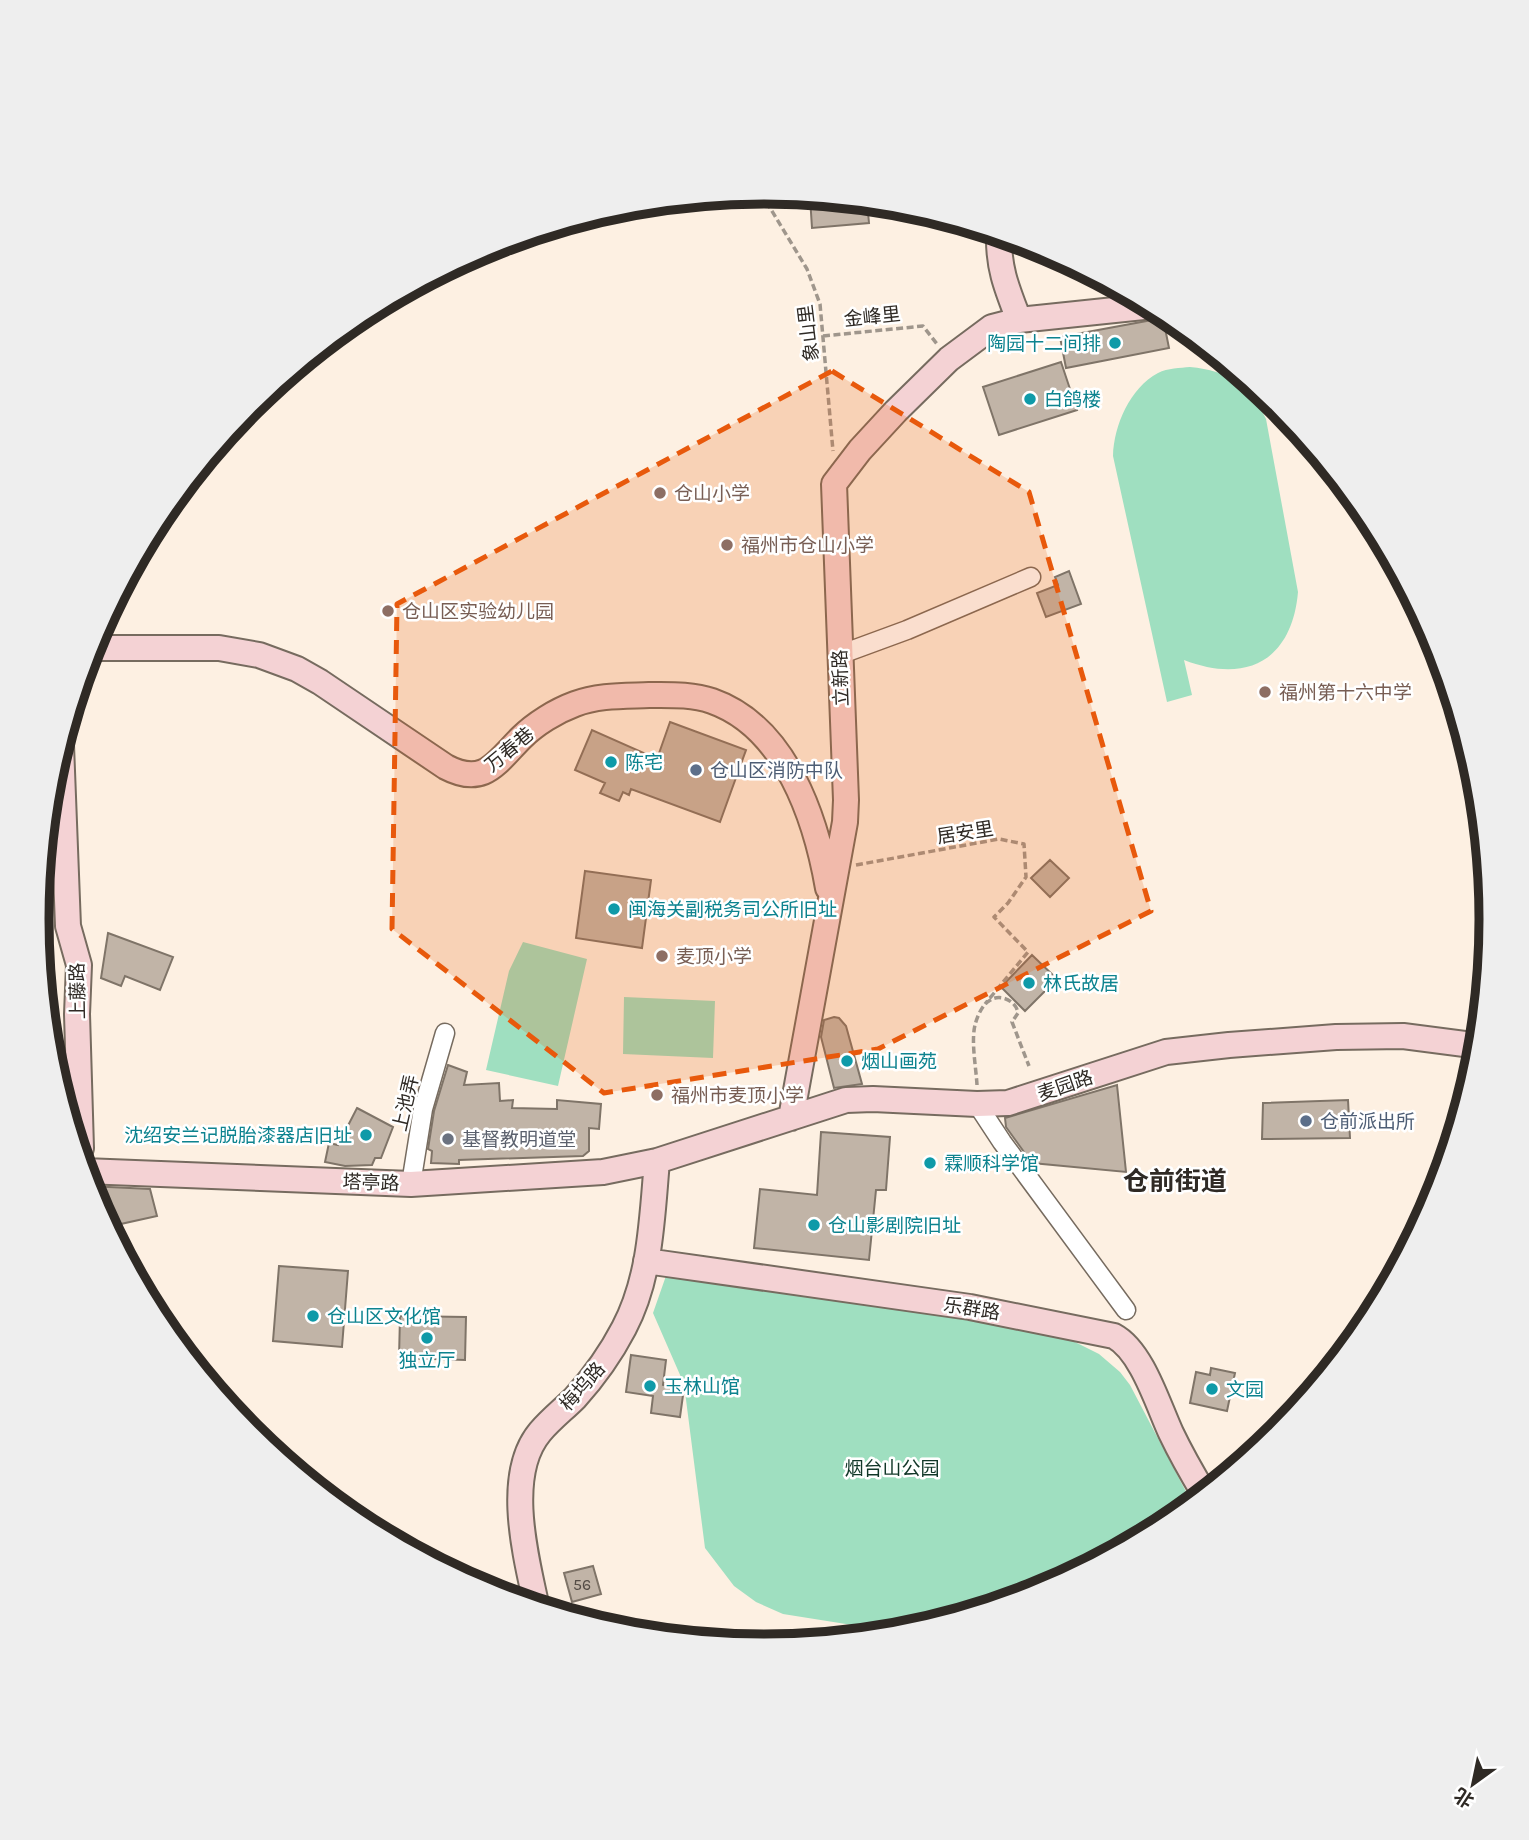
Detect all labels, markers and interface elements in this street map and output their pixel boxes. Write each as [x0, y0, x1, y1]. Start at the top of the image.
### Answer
street label: 象山里 [795, 303, 823, 363]
street label: 金峰里 [843, 303, 902, 331]
place label: 陶园十二间排 [987, 333, 1101, 355]
marker: 陶园十二间排 [1107, 335, 1123, 351]
place label: 白鸽楼 [1044, 389, 1101, 411]
marker: 白鸽楼 [1022, 391, 1038, 407]
place label: 仓山小学 [674, 483, 750, 505]
marker: 仓山小学 [652, 485, 668, 501]
place label: 福州市仓山小学 [741, 535, 874, 557]
marker: 福州市仓山小学 [719, 537, 735, 553]
place label: 仓山区实验幼儿园 [402, 601, 554, 623]
marker: 仓山区实验幼儿园 [380, 603, 396, 619]
street label: 立新路 [829, 649, 853, 707]
place label: 福州第十六中学 [1279, 682, 1412, 704]
marker: 福州第十六中学 [1257, 684, 1273, 700]
street label: 万春巷 [481, 723, 539, 777]
place label: 陈宅 [625, 752, 663, 774]
marker: 陈宅 [603, 754, 619, 770]
place label: 仓山区消防中队 [710, 760, 843, 782]
marker: 仓山区消防中队 [688, 762, 704, 778]
street label: 居安里 [935, 818, 995, 848]
place label: 闽海关副税务司公所旧址 [628, 899, 837, 921]
marker: 闽海关副税务司公所旧址 [606, 901, 622, 917]
place label: 麦顶小学 [676, 946, 752, 968]
marker: 麦顶小学 [654, 948, 670, 964]
street label: 上藤路 [67, 962, 89, 1020]
place label: 林氏故居 [1043, 973, 1119, 995]
marker: 林氏故居 [1021, 975, 1037, 991]
place label: 烟山画苑 [861, 1051, 937, 1073]
marker: 烟山画苑 [839, 1053, 855, 1069]
street label: 麦园路 [1035, 1066, 1096, 1106]
street label: 上池弄 [389, 1073, 423, 1133]
place label: 福州市麦顶小学 [671, 1085, 804, 1107]
marker: 福州市麦顶小学 [649, 1087, 665, 1103]
place label: 仓前派出所 [1320, 1111, 1415, 1133]
marker: 仓前派出所 [1298, 1113, 1314, 1129]
place label: 沈绍安兰记脱胎漆器店旧址 [124, 1125, 352, 1147]
marker: 沈绍安兰记脱胎漆器店旧址 [358, 1127, 374, 1143]
place label: 基督教明道堂 [462, 1129, 576, 1151]
marker: 基督教明道堂 [440, 1131, 456, 1147]
place label: 霖顺科学馆 [944, 1153, 1039, 1175]
marker: 霖顺科学馆 [922, 1155, 938, 1171]
district label: 仓前街道 [1123, 1166, 1227, 1197]
street label: 塔亭路 [342, 1171, 400, 1195]
place label: 仓山影剧院旧址 [828, 1215, 961, 1237]
marker: 仓山影剧院旧址 [806, 1217, 822, 1233]
street label: 乐群路 [942, 1294, 1002, 1324]
place label: 仓山区文化馆 [327, 1306, 441, 1328]
marker: 仓山区文化馆 [305, 1308, 321, 1324]
marker: 独立厅 [419, 1330, 435, 1346]
place label: 独立厅 [398, 1350, 456, 1372]
street label: 梅坞路 [556, 1358, 610, 1415]
place label: 玉林山馆 [664, 1376, 740, 1398]
marker: 玉林山馆 [642, 1378, 658, 1394]
place label: 文园 [1226, 1379, 1264, 1401]
marker: 文园 [1204, 1381, 1220, 1397]
park label: 烟台山公园 [844, 1458, 940, 1480]
house number: 56 [573, 1575, 591, 1594]
north arrow [1438, 1749, 1508, 1819]
text: 北 [1450, 1783, 1478, 1812]

